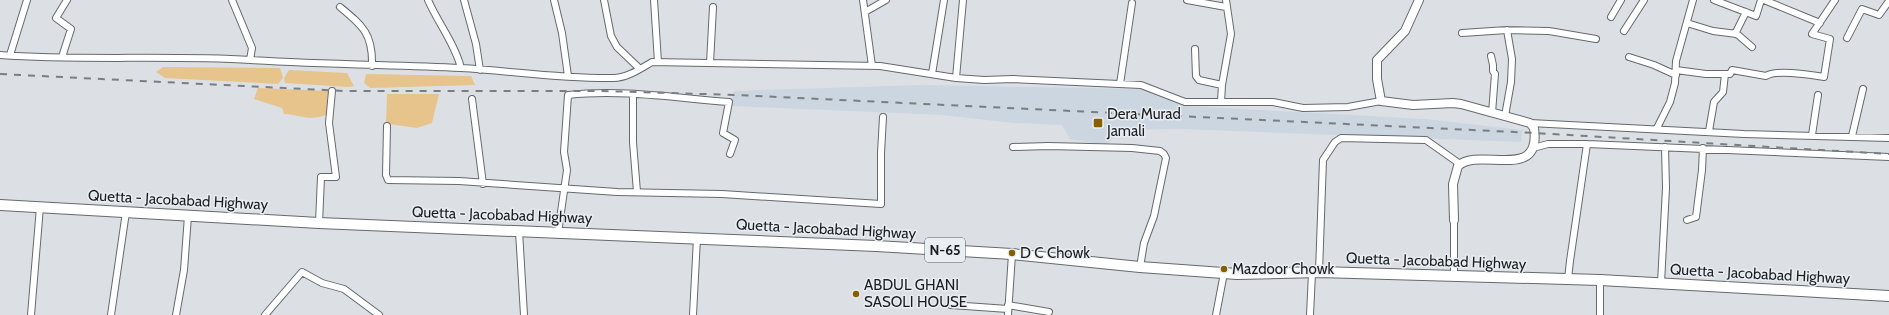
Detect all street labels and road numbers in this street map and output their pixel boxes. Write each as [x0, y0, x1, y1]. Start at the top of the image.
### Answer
street label: Quetta - Jacobabad Highway [87, 186, 269, 214]
street label: Quetta - Jacobabad Highway [412, 203, 593, 227]
street label: Quetta - Jacobabad Highway [735, 215, 917, 243]
road number: N-65 [925, 238, 965, 262]
street label: Quetta - Jacobabad Highway [1346, 249, 1527, 273]
street label: Quetta - Jacobabad Highway [1669, 260, 1851, 288]

